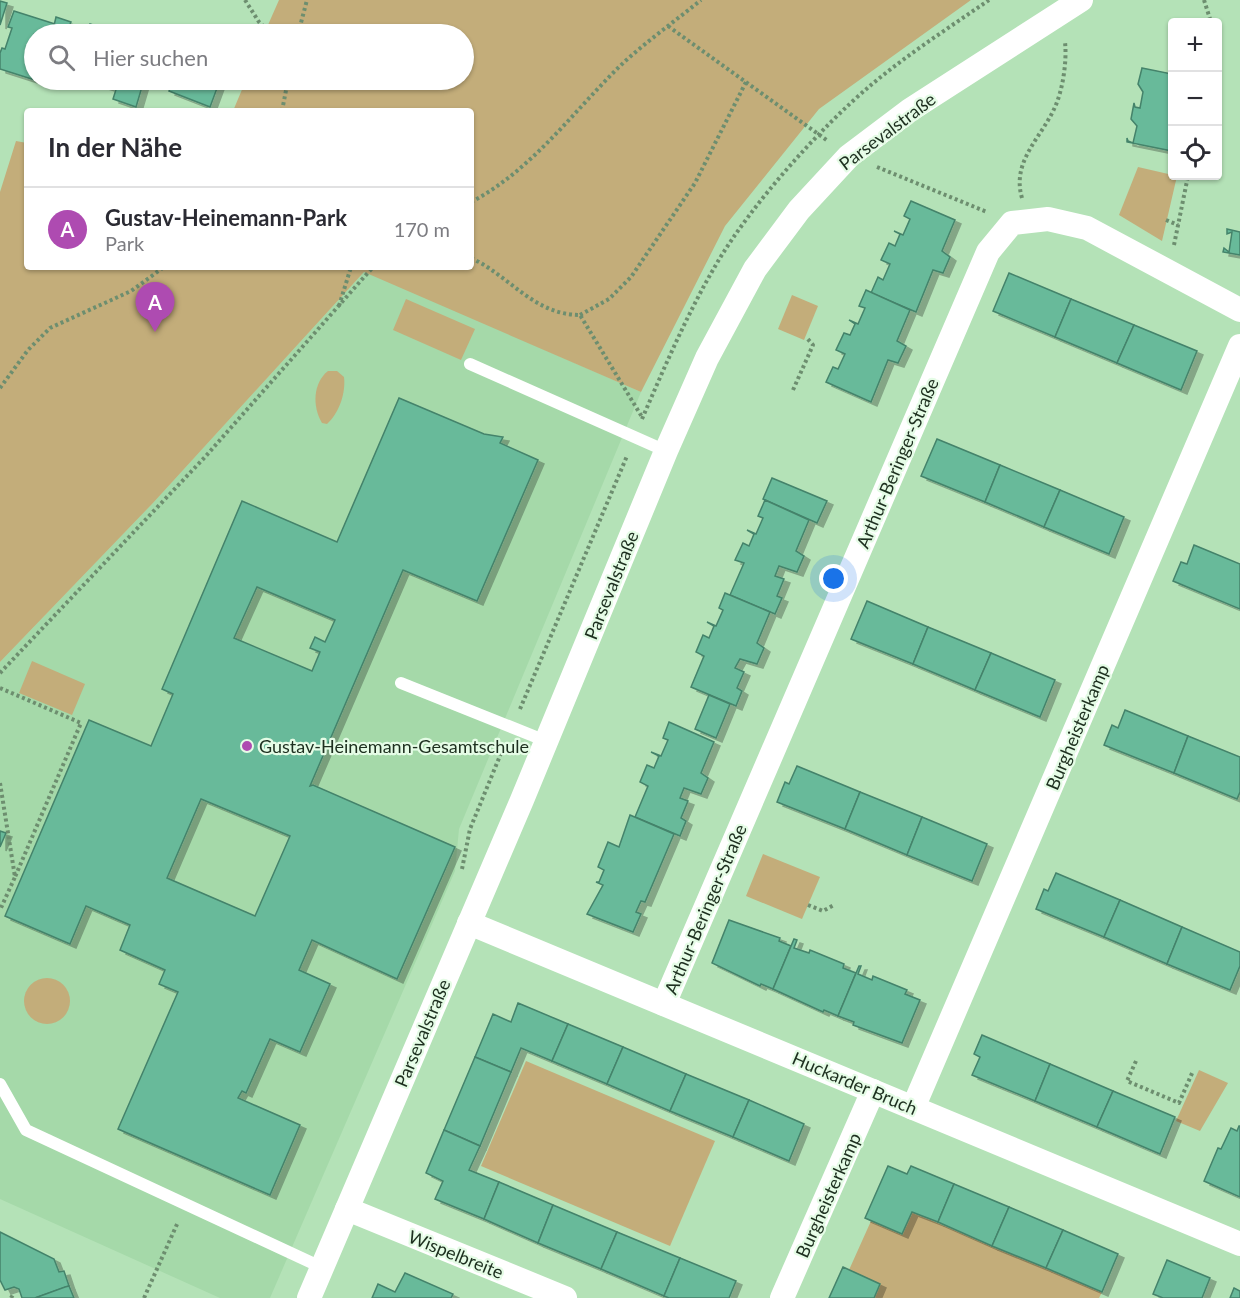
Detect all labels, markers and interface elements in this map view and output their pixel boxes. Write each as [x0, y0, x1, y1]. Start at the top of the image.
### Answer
map controls [1168, 18, 1222, 180]
button: + [1168, 18, 1222, 72]
search box [24, 24, 474, 90]
icon: search [45, 41, 78, 74]
text: Hier suchen [93, 44, 208, 71]
button: − [1168, 72, 1222, 126]
street label: Parsevalstraße [834, 88, 940, 174]
button: locate [1168, 126, 1222, 180]
text: In der Nähe [48, 131, 182, 163]
text: Gustav-Heinemann-Park [105, 204, 347, 231]
text: A [61, 217, 74, 241]
text: 170 m [394, 217, 450, 241]
text: Park [105, 231, 144, 255]
pin: A [136, 282, 174, 332]
street label: Arthur-Beringer-Straße [851, 375, 943, 551]
street label: Parsevalstraße [579, 528, 643, 642]
your location [819, 564, 848, 593]
street label: Burgheisterkamp [1041, 661, 1113, 793]
place label: Gustav-Heinemann-Gesamtschule [259, 735, 529, 757]
marker: Gustav-Heinemann-Gesamtschule [240, 739, 254, 753]
street label: Arthur-Beringer-Straße [659, 821, 751, 997]
street label: Parsevalstraße [389, 976, 455, 1090]
street label: Huckarder Bruch [789, 1047, 921, 1119]
street label: Burgheisterkamp [791, 1129, 865, 1261]
street label: Wispelbreite [405, 1225, 507, 1283]

